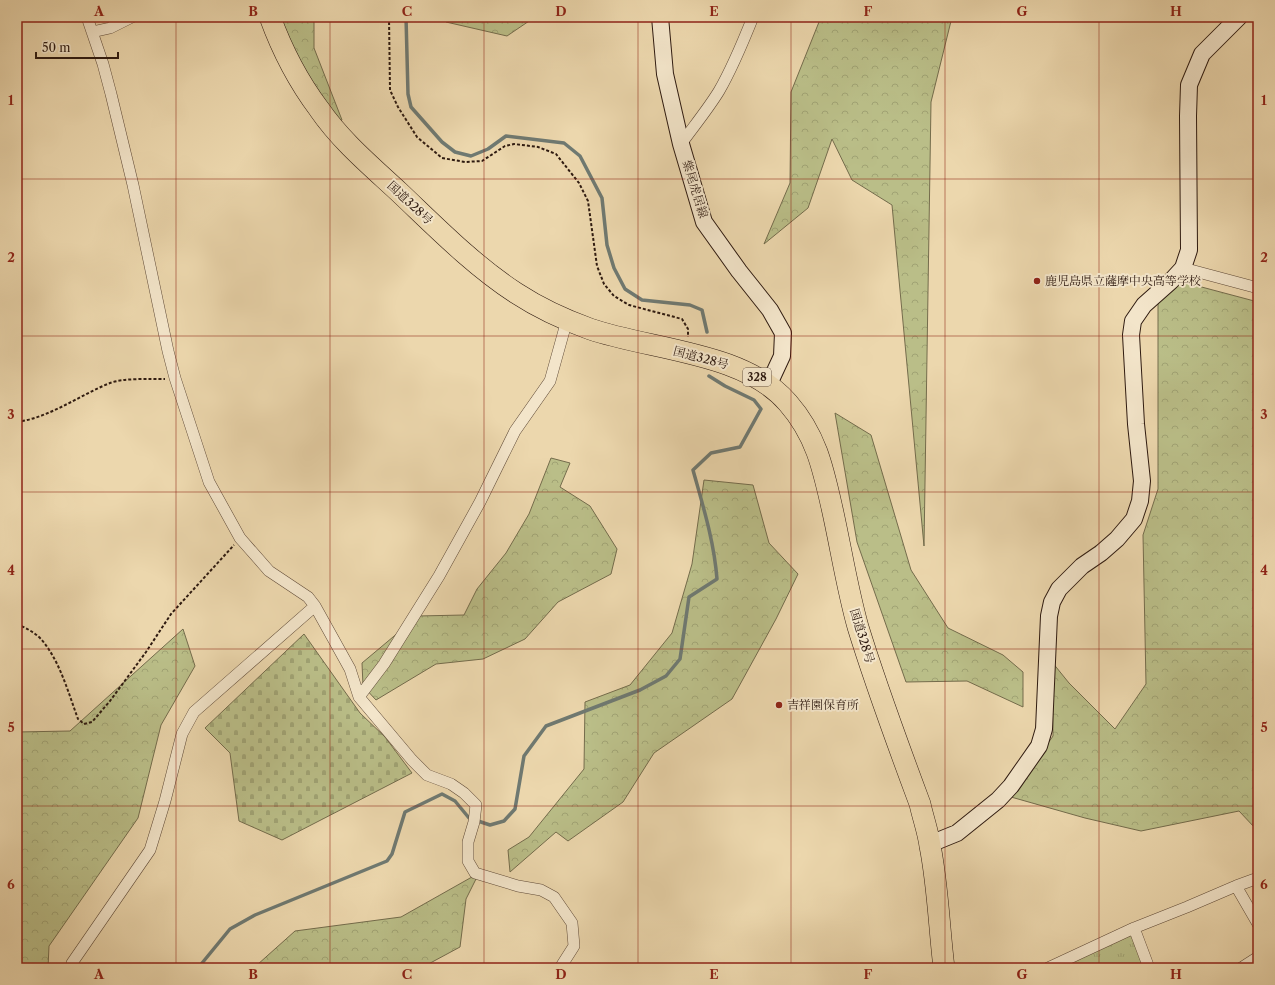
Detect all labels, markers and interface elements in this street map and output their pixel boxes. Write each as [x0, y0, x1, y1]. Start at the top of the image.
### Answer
text: A [93, 3, 105, 19]
text: B [248, 3, 258, 19]
text: C [402, 3, 412, 19]
text: D [555, 3, 567, 19]
text: E [709, 3, 719, 19]
text: F [864, 3, 873, 19]
text: G [1016, 3, 1028, 19]
text: H [1170, 3, 1182, 19]
scale bar [36, 34, 118, 60]
text: 50 m [42, 40, 71, 55]
text: 1 [8, 92, 14, 108]
text: 1 [1261, 92, 1267, 108]
street label: 紫尾虎居線 [680, 158, 711, 220]
street label: 国道328号 [385, 178, 436, 227]
text: 2 [7, 249, 15, 265]
text: 2 [1260, 249, 1268, 265]
place label: 鹿児島県立薩摩中央高等学校 [1045, 273, 1201, 288]
marker: 鹿児島県立薩摩中央高等学校 [1032, 276, 1042, 286]
street label: 国道328号 [672, 343, 730, 372]
road number: 328 [743, 368, 771, 386]
text: 3 [7, 406, 15, 422]
text: 3 [1260, 406, 1268, 422]
text: 4 [7, 562, 15, 578]
text: 4 [1260, 562, 1268, 578]
street label: 国道328号 [847, 607, 878, 665]
place label: 吉祥園保育所 [787, 697, 859, 712]
marker: 吉祥園保育所 [774, 700, 784, 710]
text: 5 [7, 719, 15, 735]
text: 5 [1260, 719, 1268, 735]
text: 6 [7, 876, 15, 892]
text: 6 [1260, 876, 1268, 892]
text: A [93, 966, 105, 982]
text: B [248, 966, 258, 982]
text: C [402, 966, 412, 982]
text: D [555, 966, 567, 982]
text: E [709, 966, 719, 982]
text: F [864, 966, 873, 982]
text: G [1016, 966, 1028, 982]
text: H [1170, 966, 1182, 982]

